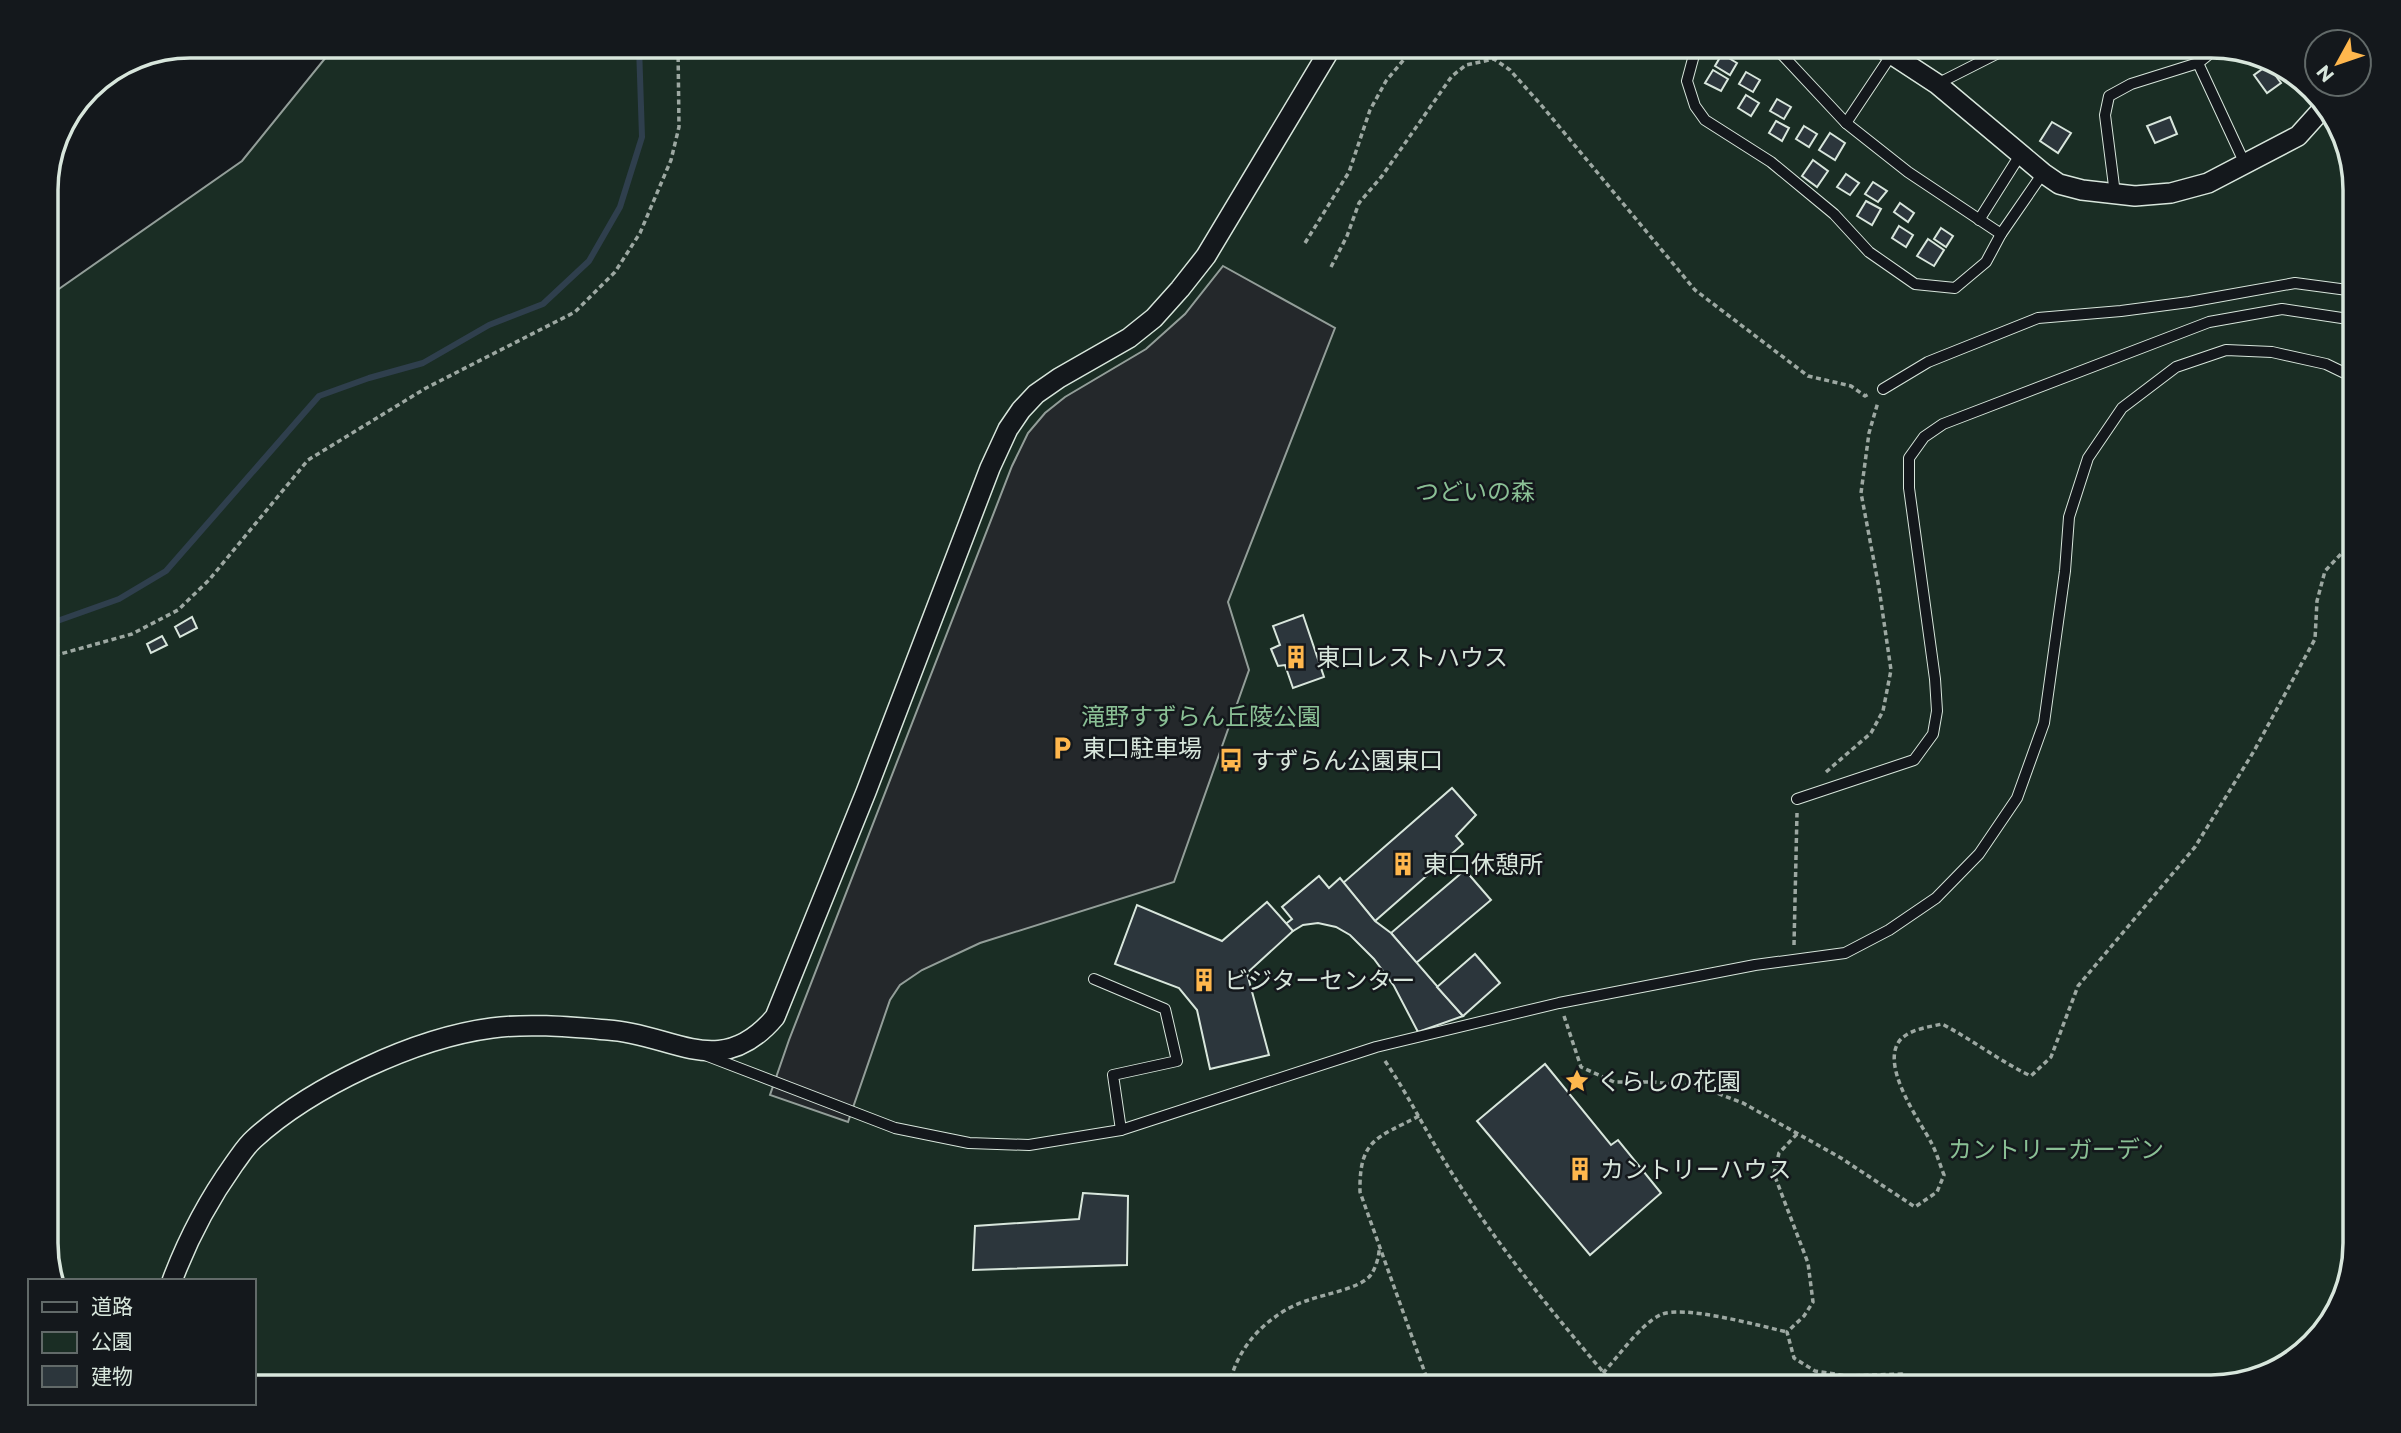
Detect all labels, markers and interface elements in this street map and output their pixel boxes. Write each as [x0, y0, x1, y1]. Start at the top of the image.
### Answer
north arrow [2303, 28, 2373, 98]
text: N [2312, 60, 2339, 87]
park label: つどいの森 [1415, 477, 1535, 506]
building icon: 東口レストハウス [1282, 643, 1310, 671]
place label: 東口レストハウス [1316, 643, 1508, 672]
park label: 滝野すずらん丘陵公園 [1081, 702, 1321, 731]
parking icon: 東口駐車場 [1048, 734, 1076, 762]
place label: 東口駐車場 [1082, 734, 1202, 763]
bus stop icon: すずらん公園東口 [1217, 746, 1245, 774]
place label: すずらん公園東口 [1251, 746, 1443, 775]
building icon: 東口休憩所 [1389, 850, 1417, 878]
place label: 東口休憩所 [1423, 850, 1543, 879]
building icon: ビジターセンター [1190, 966, 1218, 994]
place label: ビジターセンター [1224, 966, 1416, 995]
place icon: くらしの花園 [1563, 1067, 1591, 1095]
place label: くらしの花園 [1597, 1067, 1741, 1096]
park label: カントリーガーデン [1948, 1135, 2164, 1164]
building icon: カントリーハウス [1566, 1155, 1594, 1183]
place label: カントリーハウス [1600, 1155, 1792, 1184]
legend [28, 1279, 256, 1405]
text: 道路 [91, 1294, 133, 1319]
text: 公園 [91, 1329, 133, 1354]
text: 建物 [91, 1364, 133, 1389]

